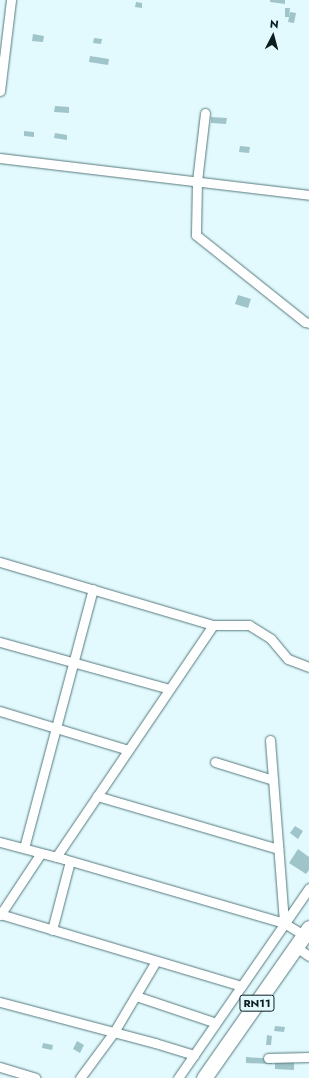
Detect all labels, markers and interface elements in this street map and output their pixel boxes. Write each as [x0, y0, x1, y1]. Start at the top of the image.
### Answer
north arrow [253, 16, 293, 56]
text: N [269, 16, 279, 32]
road number: RN11 [239, 994, 275, 1012]

